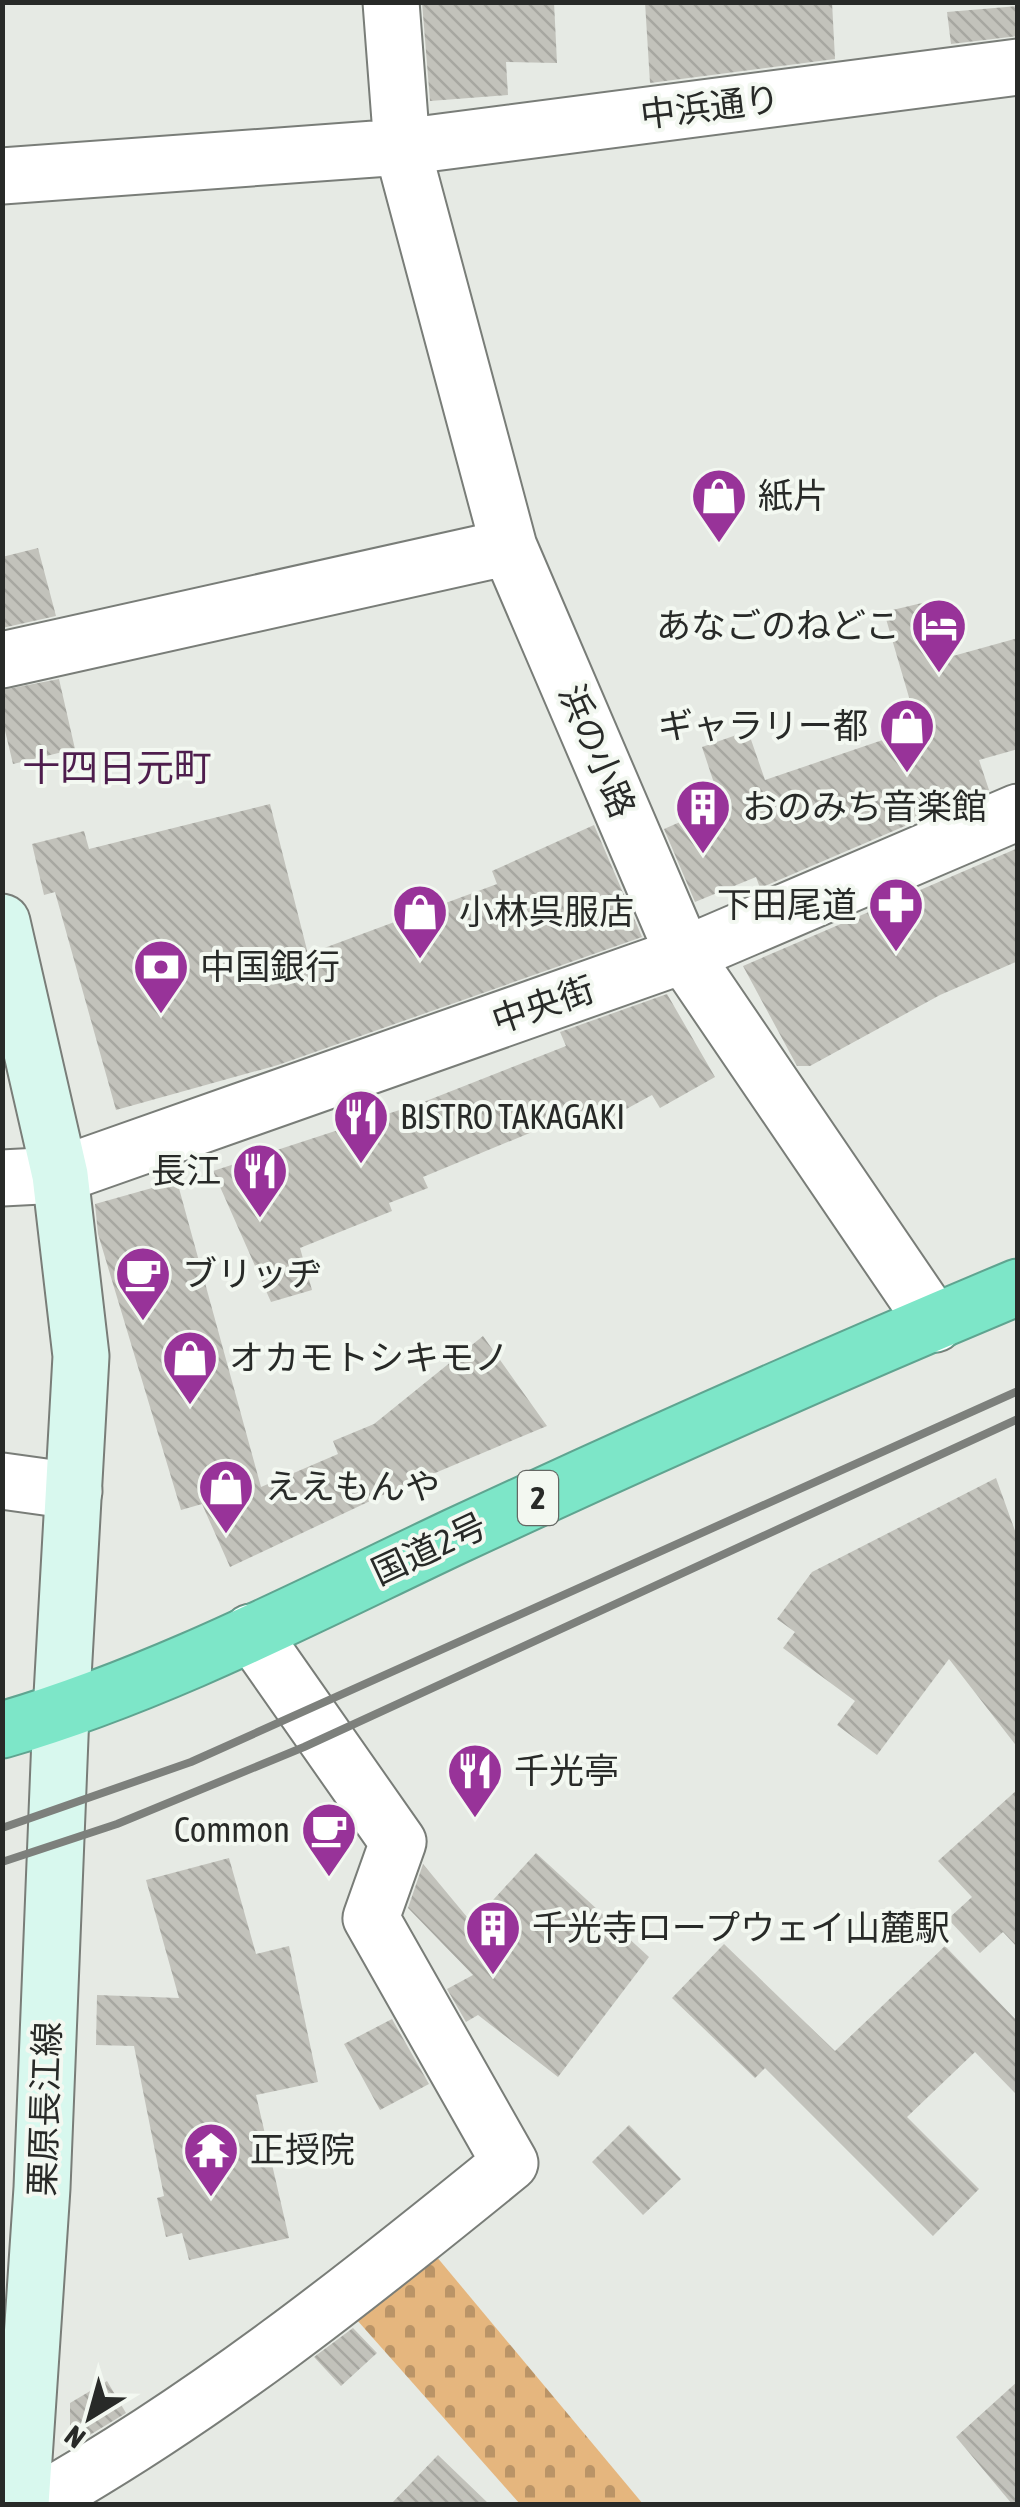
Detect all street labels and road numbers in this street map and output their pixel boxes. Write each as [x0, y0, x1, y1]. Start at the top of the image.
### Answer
street label: 中浜通り [638, 78, 782, 134]
street label: 浜の小路 [552, 678, 644, 823]
street label: 中央街 [487, 968, 599, 1040]
road number: 2 [518, 1471, 558, 1525]
street label: 国道2号 [365, 1504, 492, 1592]
street label: 栗原長江線 [21, 2021, 67, 2197]

